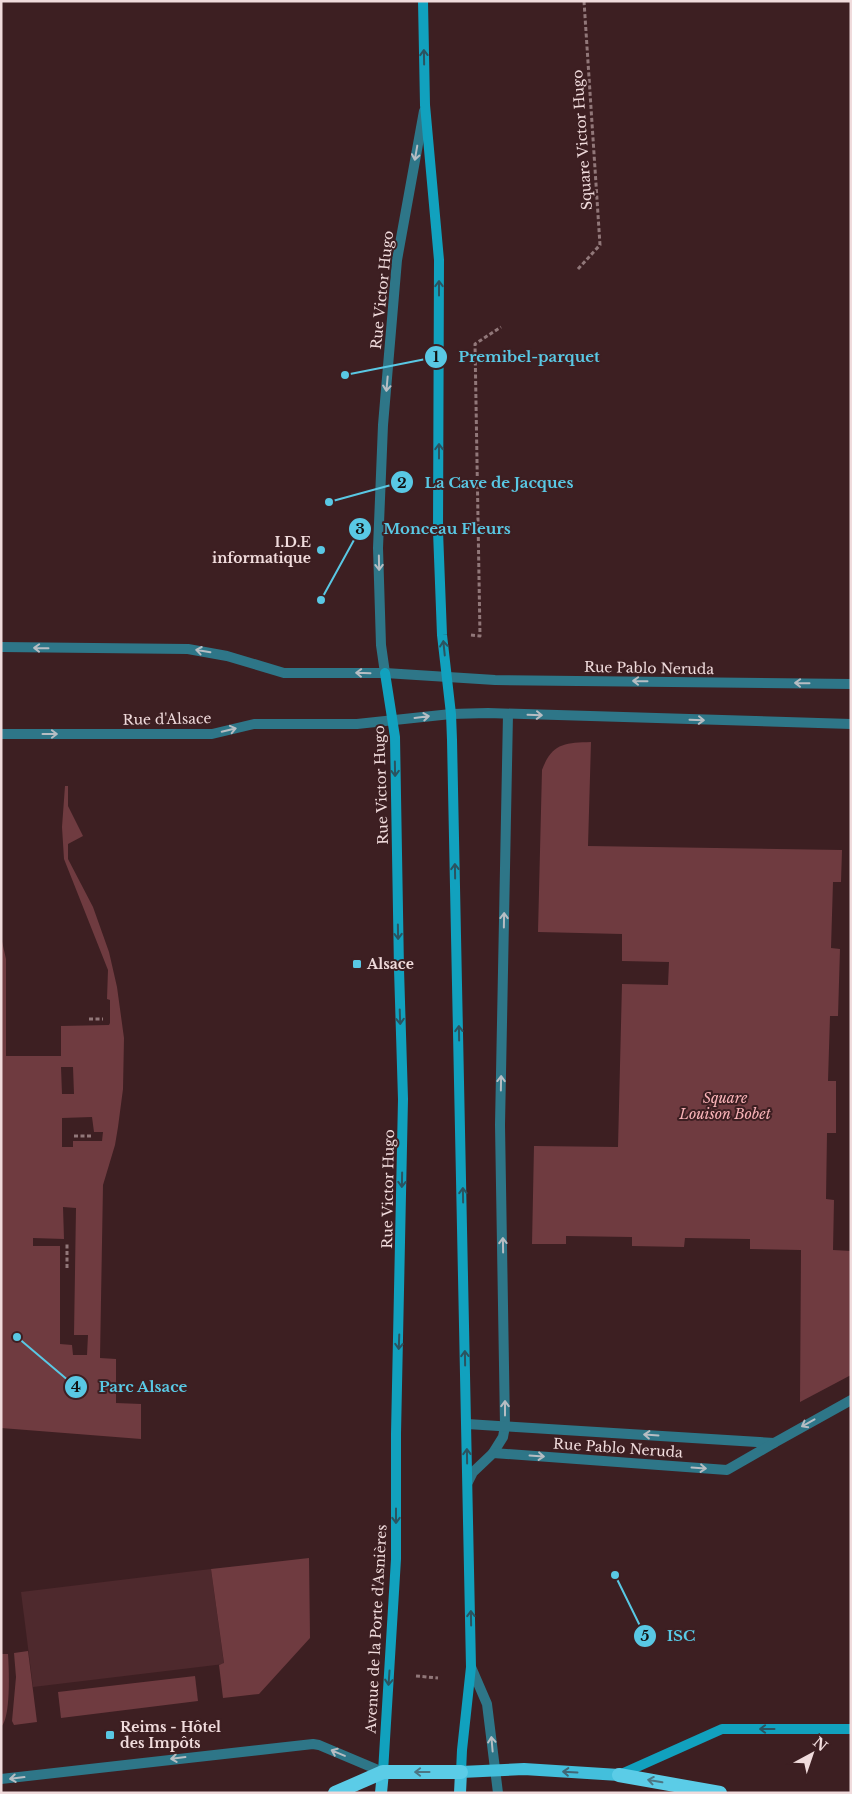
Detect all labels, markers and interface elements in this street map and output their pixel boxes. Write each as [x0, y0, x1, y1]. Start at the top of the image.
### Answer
one-way arrow [419, 49, 429, 65]
street label: Square Victor Hugo [568, 69, 596, 211]
one-way arrow [411, 145, 421, 161]
street label: Rue Victor Hugo [367, 230, 397, 350]
one-way arrow [434, 280, 444, 296]
callout: Premibel-parquet [423, 342, 610, 372]
text: 1 [433, 347, 440, 366]
text: Premibel-parquet [458, 347, 600, 366]
one-way arrow [382, 375, 391, 391]
one-way arrow [434, 443, 444, 459]
callout: La Cave de Jacques [390, 467, 583, 497]
text: 2 [397, 473, 407, 492]
text: La Cave de Jacques [425, 473, 573, 492]
callout: Monceau Fleurs [348, 514, 521, 544]
text: 3 [355, 519, 365, 538]
text: Monceau Fleurs [383, 519, 511, 538]
place label: I.D.E informatique [212, 533, 311, 567]
marker: I.D.E informatique [315, 544, 327, 556]
one-way arrow [374, 555, 384, 571]
one-way arrow [439, 640, 449, 656]
one-way arrow [33, 643, 50, 653]
one-way arrow [196, 646, 212, 656]
street label: Rue Pablo Neruda [584, 658, 714, 678]
one-way arrow [355, 668, 371, 677]
one-way arrow [632, 676, 648, 686]
one-way arrow [794, 678, 810, 688]
street label: Rue d'Alsace [122, 709, 212, 729]
one-way arrow [526, 710, 543, 720]
one-way arrow [414, 712, 430, 722]
one-way arrow [689, 715, 705, 725]
one-way arrow [221, 725, 237, 734]
street label: Rue Victor Hugo [370, 725, 392, 845]
one-way arrow [42, 729, 58, 739]
one-way arrow [390, 760, 400, 777]
one-way arrow [450, 863, 460, 879]
one-way arrow [499, 912, 509, 928]
one-way arrow [393, 923, 403, 939]
place label: Alsace [366, 955, 414, 973]
marker: Alsace [351, 958, 363, 970]
one-way arrow [396, 1009, 405, 1025]
one-way arrow [454, 1025, 464, 1042]
one-way arrow [496, 1075, 506, 1091]
park label: Square Louison Bobet [678, 1089, 772, 1123]
street label: Rue Victor Hugo [378, 1129, 398, 1249]
one-way arrow [397, 1172, 407, 1188]
one-way arrow [458, 1188, 467, 1204]
one-way arrow [498, 1237, 508, 1254]
one-way arrow [394, 1334, 403, 1350]
one-way arrow [461, 1350, 470, 1366]
callout: Parc Alsace [63, 1372, 198, 1402]
text: 4 [71, 1377, 81, 1396]
text: Parc Alsace [99, 1377, 188, 1396]
one-way arrow [500, 1400, 510, 1416]
one-way arrow [801, 1419, 816, 1429]
one-way arrow [643, 1431, 659, 1440]
street label: Rue Pablo Neruda [553, 1434, 684, 1462]
one-way arrow [463, 1448, 472, 1464]
one-way arrow [529, 1451, 545, 1461]
one-way arrow [691, 1463, 707, 1473]
one-way arrow [391, 1508, 401, 1524]
street label: Avenue de la Porte d'Asnières [361, 1524, 390, 1735]
one-way arrow [466, 1611, 476, 1627]
callout: ISC [632, 1621, 706, 1651]
text: 5 [641, 1626, 650, 1645]
text: ISC [667, 1626, 695, 1645]
one-way arrow [385, 1670, 394, 1686]
place label: Reims - Hôtel des Impôts [120, 1718, 221, 1752]
one-way arrow [759, 1724, 776, 1734]
marker: Reims - Hôtel des Impôts [104, 1729, 116, 1741]
north arrow [787, 1729, 837, 1779]
text: N [810, 1733, 831, 1755]
one-way arrow [487, 1737, 497, 1753]
one-way arrow [331, 1747, 346, 1757]
one-way arrow [170, 1753, 186, 1763]
one-way arrow [414, 1767, 430, 1777]
one-way arrow [563, 1767, 579, 1776]
one-way arrow [9, 1773, 25, 1783]
one-way arrow [647, 1776, 663, 1786]

